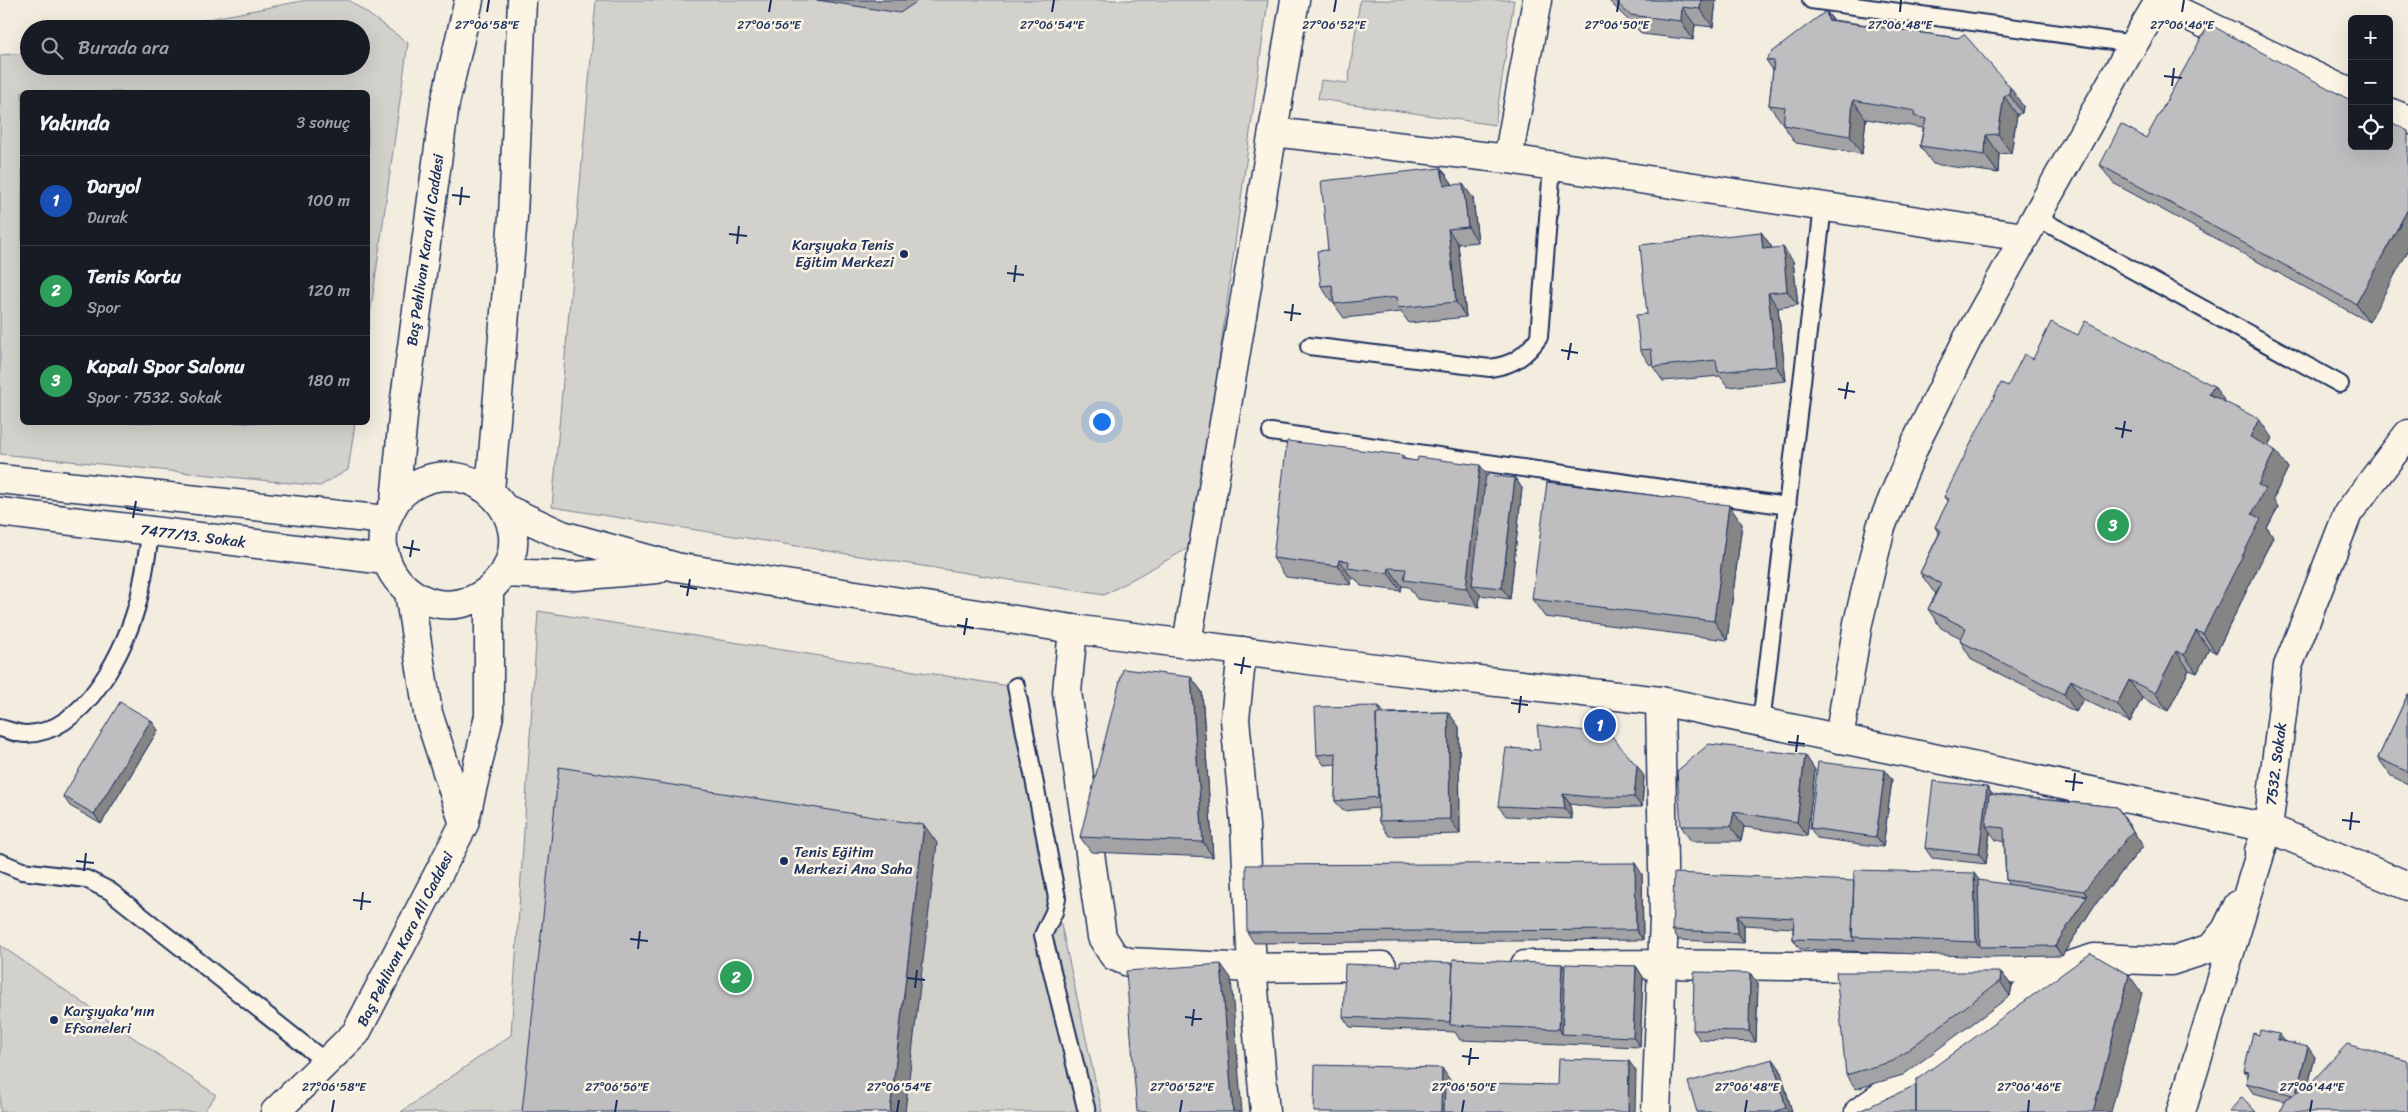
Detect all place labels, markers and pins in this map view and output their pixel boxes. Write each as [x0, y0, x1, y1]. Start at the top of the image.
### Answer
place label: Karşıyaka Tenis Eğitim Merkezi [792, 232, 895, 275]
marker: Karşıyaka Tenis Eğitim Merkezi [898, 248, 910, 260]
pin: 3 [2097, 506, 2129, 544]
pin: 1 [1584, 706, 1616, 744]
place label: Tenis Eğitim Merkezi Ana Saha [794, 839, 913, 882]
marker: Tenis Eğitim Merkezi Ana Saha [778, 855, 790, 867]
pin: 2 [720, 958, 752, 996]
place label: Karşıyaka'nın Efsaneleri [64, 998, 155, 1041]
marker: Karşıyaka'nın Efsaneleri [48, 1014, 60, 1026]

